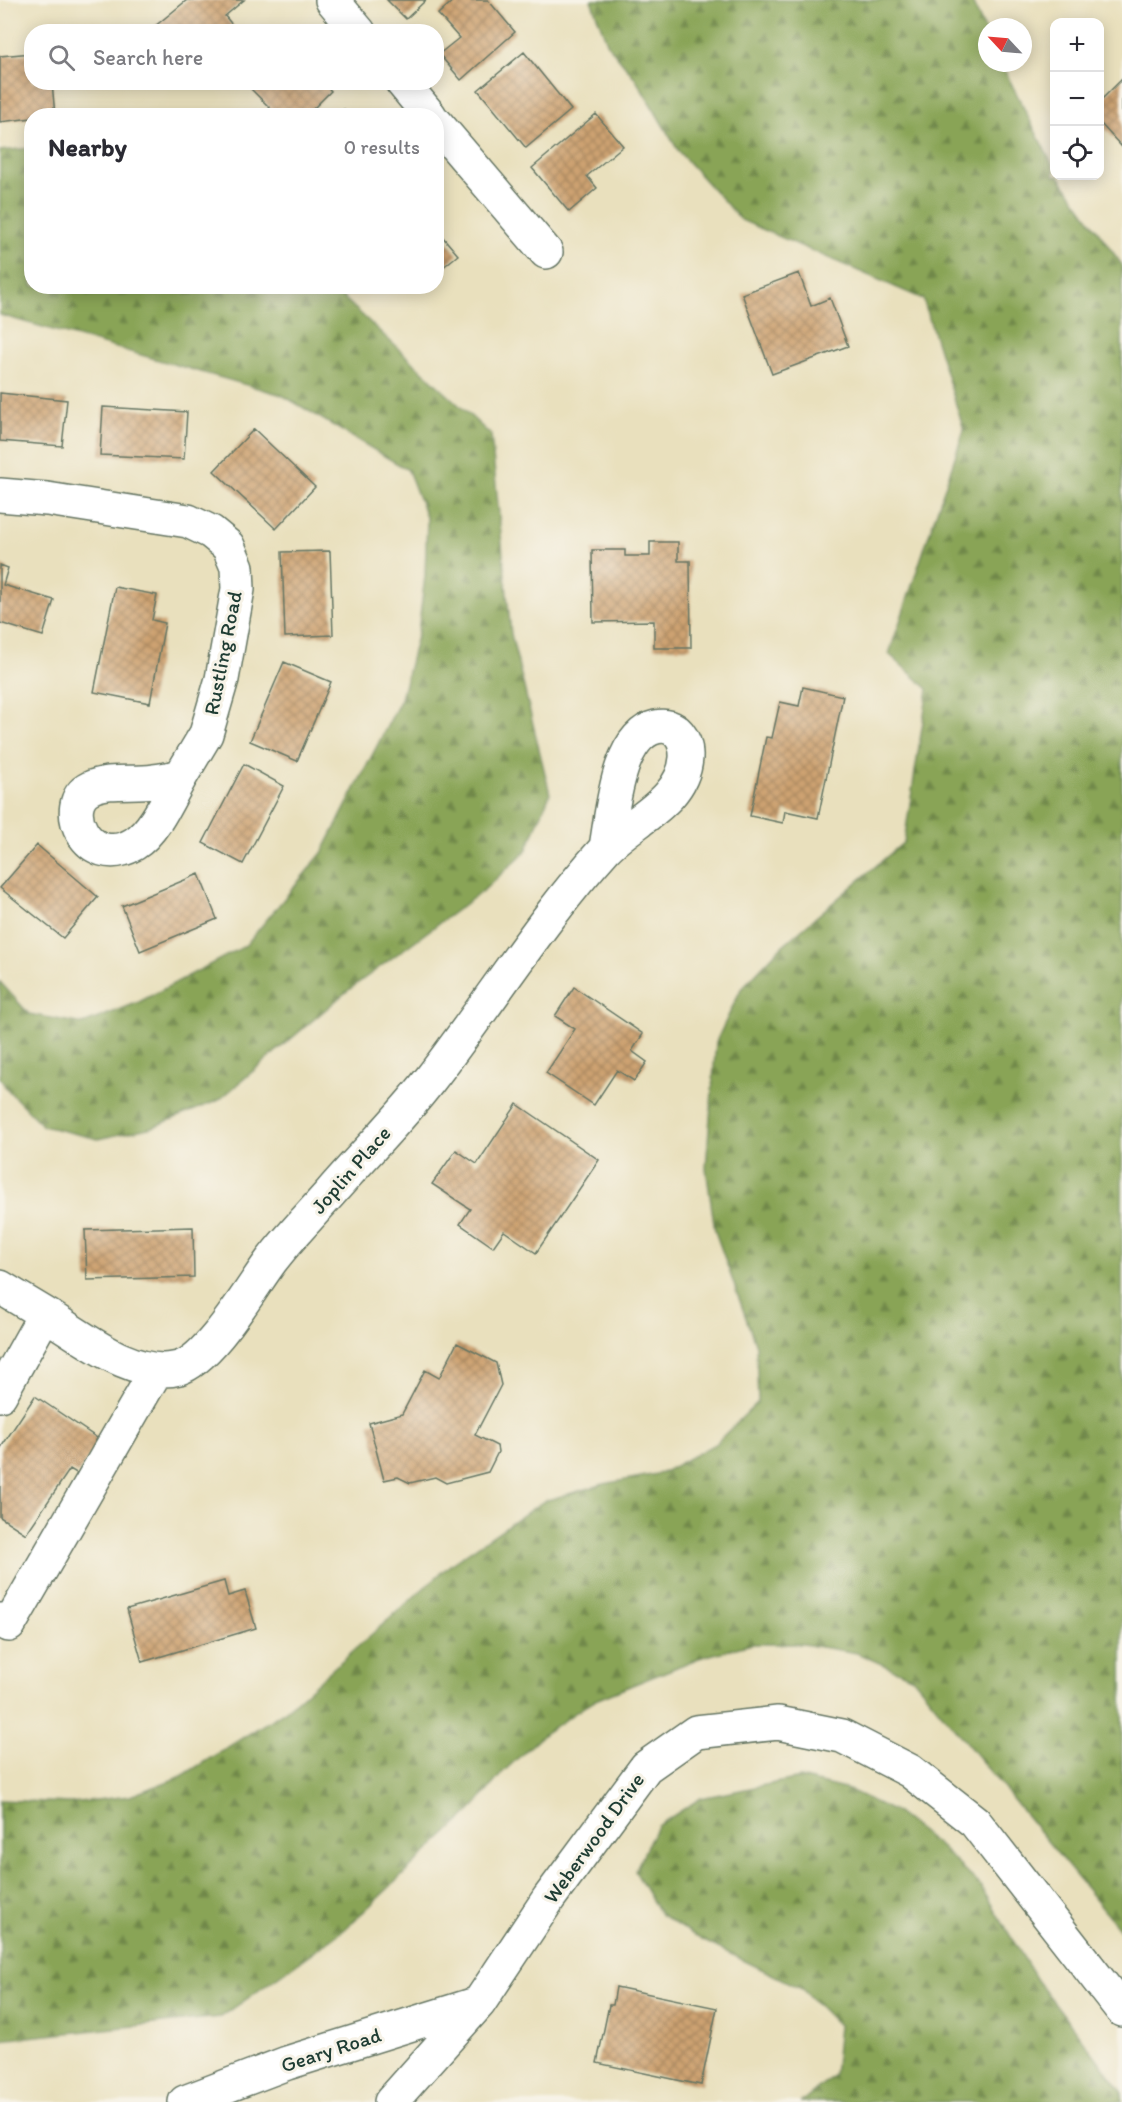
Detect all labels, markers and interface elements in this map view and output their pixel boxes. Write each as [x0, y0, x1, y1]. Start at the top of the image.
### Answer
north arrow [978, 18, 1032, 72]
map controls [1050, 18, 1104, 180]
button: + [1050, 18, 1104, 72]
search box [24, 24, 444, 90]
icon: search [45, 41, 78, 74]
text: Search here [93, 44, 203, 71]
button: − [1050, 72, 1104, 126]
button: locate [1050, 126, 1104, 180]
text: Nearby [48, 131, 127, 163]
text: 0 results [344, 135, 420, 159]
street label: Rustling Road [198, 588, 247, 717]
street label: Joplin Place [306, 1121, 396, 1219]
street label: Weberwood Drive [538, 1768, 649, 1908]
street label: Geary Road [278, 2021, 385, 2077]

